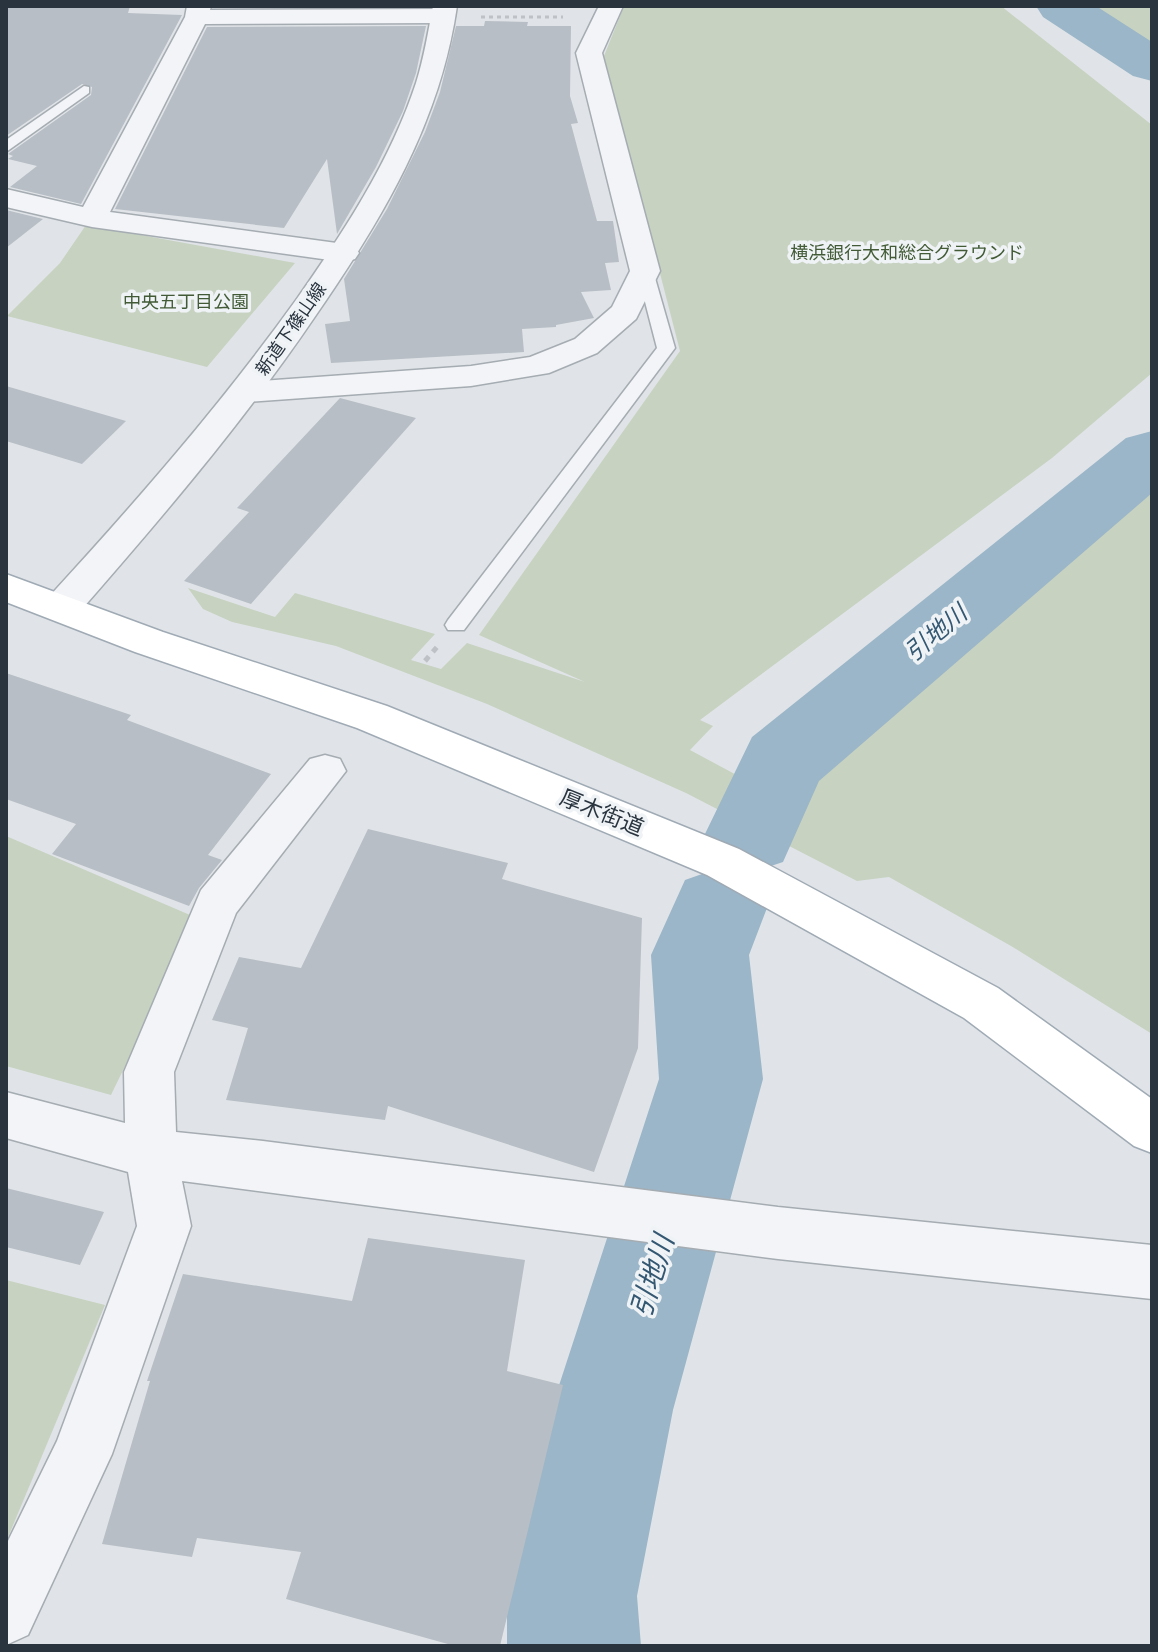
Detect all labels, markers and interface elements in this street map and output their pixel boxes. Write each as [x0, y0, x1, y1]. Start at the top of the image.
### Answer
park label: 横浜銀行大和総合グラウンド [790, 243, 1024, 263]
street label: 新道下篠山線 [252, 279, 330, 379]
park label: 中央五丁目公園 [123, 292, 249, 312]
water label: 引地川 [899, 597, 974, 666]
street label: 厚木街道 [556, 784, 647, 841]
water label: 引地川 [625, 1229, 680, 1321]

